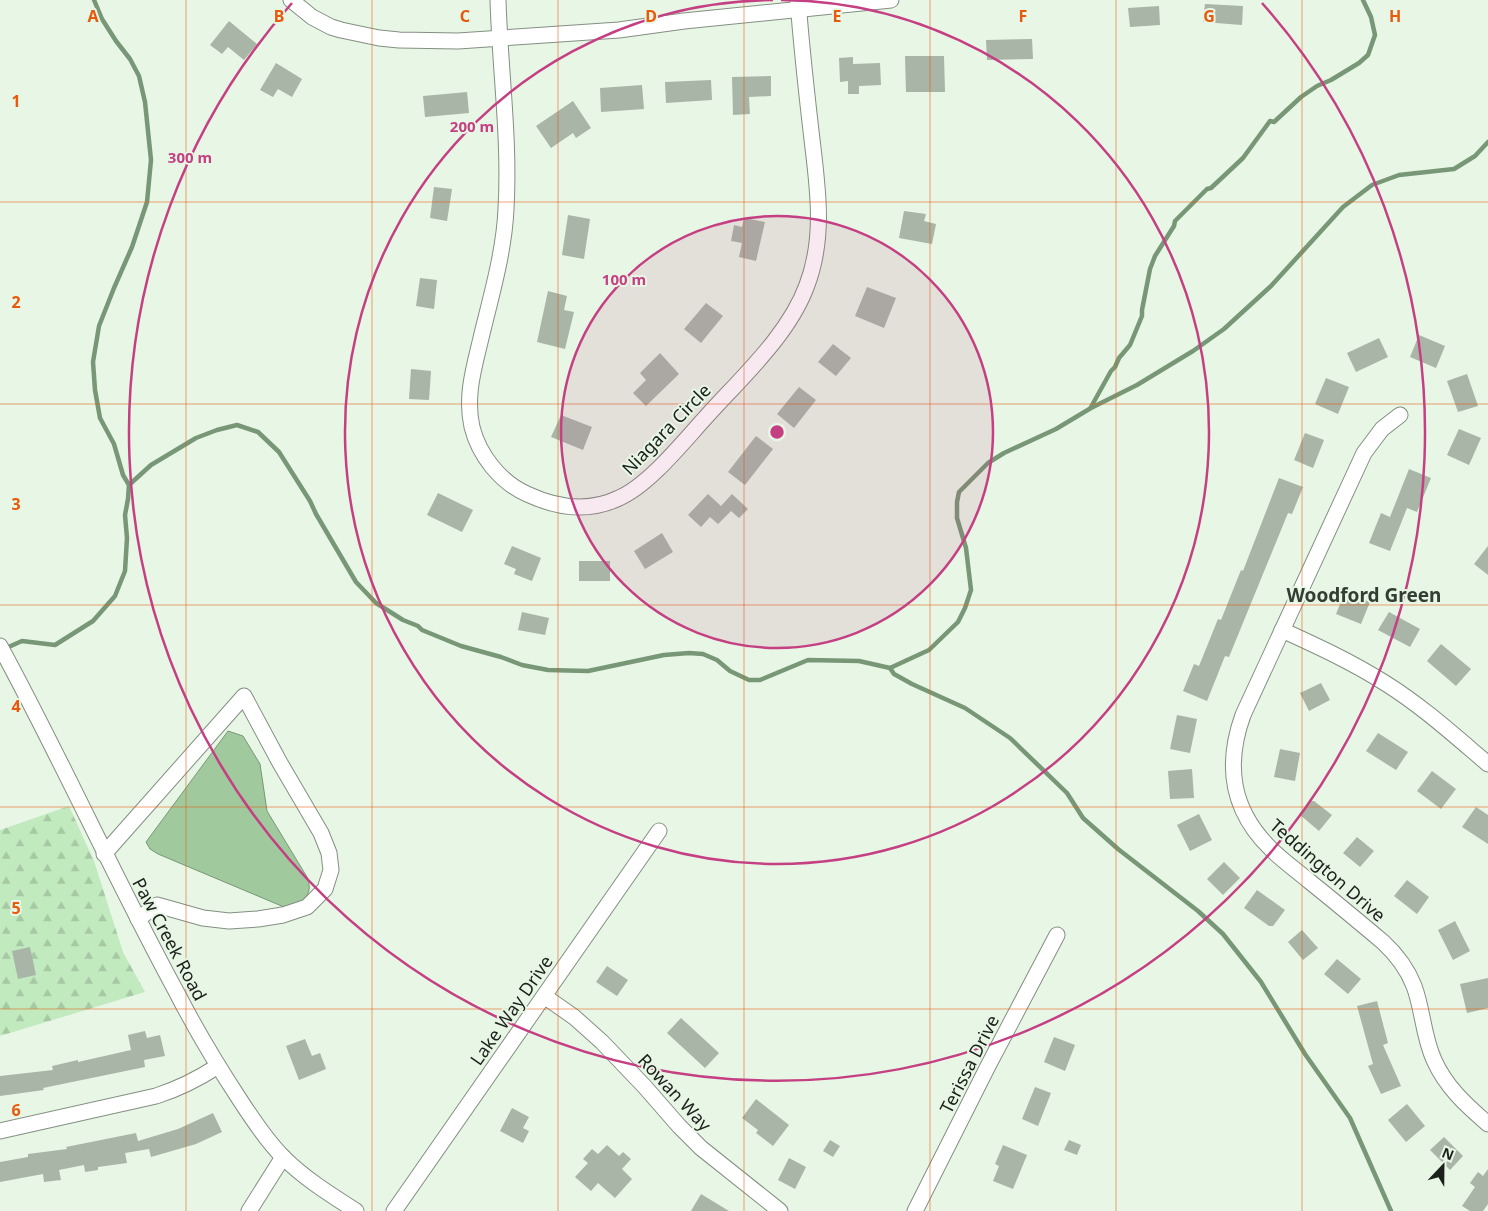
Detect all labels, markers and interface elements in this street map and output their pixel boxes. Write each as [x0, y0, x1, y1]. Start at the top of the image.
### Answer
text: A [87, 5, 99, 27]
text: B [274, 5, 284, 27]
text: C [460, 5, 470, 27]
text: D [645, 5, 657, 27]
text: E [833, 5, 842, 27]
text: F [1019, 5, 1027, 27]
text: G [1203, 5, 1215, 27]
text: H [1389, 5, 1401, 27]
text: 1 [11, 90, 21, 112]
text: 200 m [450, 116, 494, 136]
text: 300 m [168, 147, 212, 167]
text: 100 m [602, 269, 646, 289]
text: 2 [11, 291, 21, 313]
street label: Niagara Circle [616, 378, 716, 480]
centre of rings [768, 423, 786, 441]
text: 3 [11, 493, 21, 515]
district label: Woodford Green [1287, 582, 1441, 608]
text: 4 [11, 695, 21, 717]
street label: Teddington Drive [1265, 813, 1391, 927]
street label: Paw Creek Road [127, 873, 213, 1005]
text: 5 [11, 897, 21, 919]
street label: Lake Way Drive [464, 950, 558, 1070]
street label: Terissa Drive [934, 1011, 1004, 1117]
street label: Rowan Way [633, 1048, 718, 1136]
text: 6 [11, 1099, 21, 1121]
north arrow [1418, 1141, 1468, 1191]
text: N [1439, 1143, 1457, 1164]

